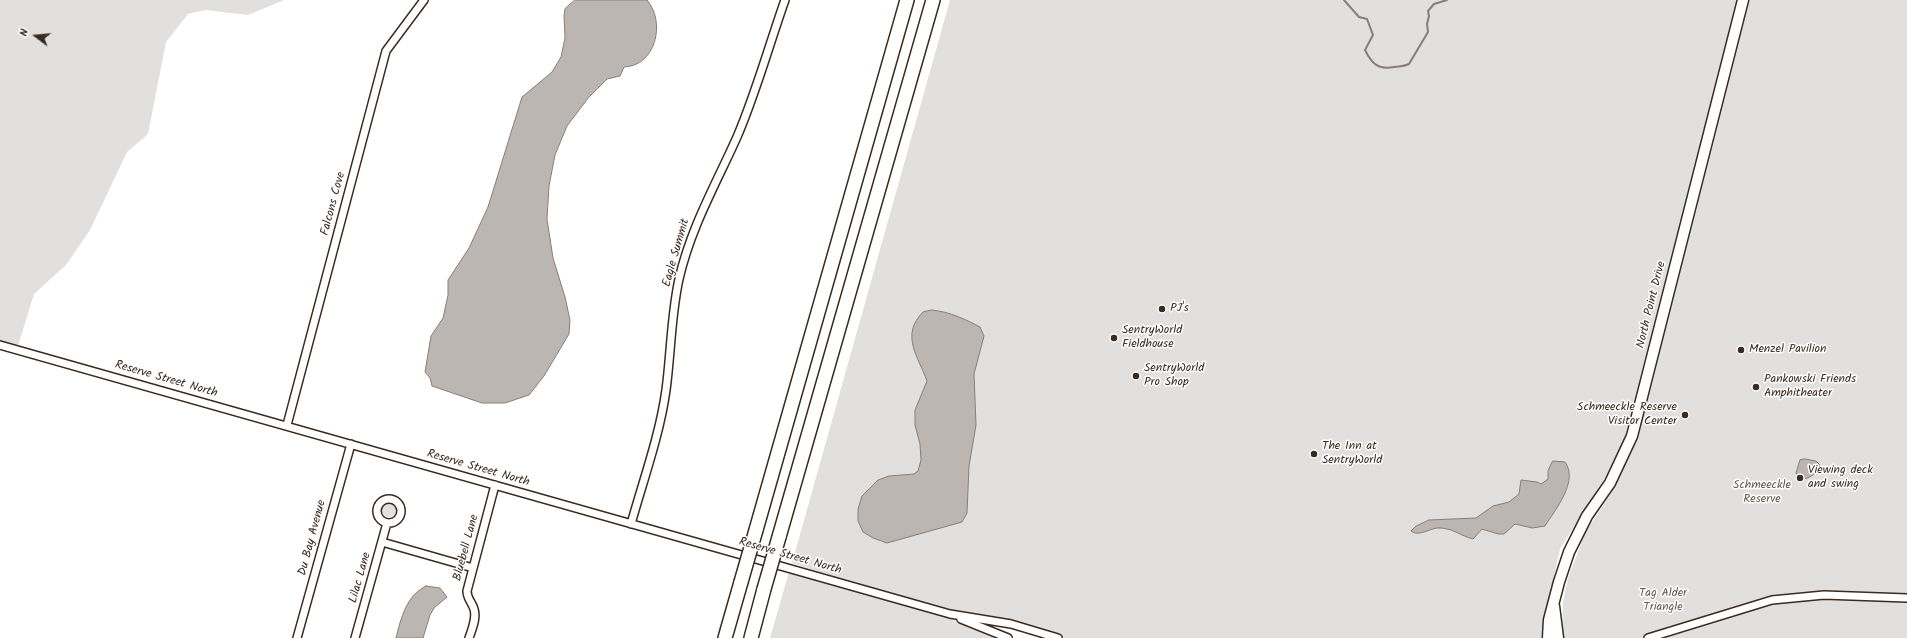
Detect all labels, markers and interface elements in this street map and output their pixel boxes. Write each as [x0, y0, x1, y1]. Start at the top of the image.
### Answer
north arrow [16, 16, 56, 56]
text: N [15, 27, 34, 39]
street label: Falcons Cove [319, 171, 349, 237]
street label: Eagle Summit [660, 217, 694, 289]
street label: North Point Drive [1634, 260, 1670, 350]
place label: PJ's [1170, 302, 1189, 316]
marker: PJ's [1157, 304, 1167, 314]
place label: SentryWorld Fieldhouse [1122, 324, 1182, 352]
marker: SentryWorld Fieldhouse [1109, 333, 1119, 343]
place label: Menzel Pavilion [1749, 343, 1826, 357]
marker: Menzel Pavilion [1736, 345, 1746, 355]
street label: Reserve Street North [113, 358, 219, 402]
place label: SentryWorld Pro Shop [1144, 362, 1204, 390]
marker: SentryWorld Pro Shop [1131, 371, 1141, 381]
place label: Pankowski Friends Amphitheater [1764, 373, 1856, 401]
marker: Pankowski Friends Amphitheater [1751, 382, 1761, 392]
place label: Schmeeckle Reserve Visitor Center [1577, 401, 1677, 429]
marker: Schmeeckle Reserve Visitor Center [1680, 410, 1690, 420]
place label: The Inn at SentryWorld [1322, 440, 1382, 468]
street label: Reserve Street North [425, 447, 531, 491]
marker: The Inn at SentryWorld [1309, 449, 1319, 459]
place label: Viewing deck and swing [1808, 464, 1873, 492]
marker: Viewing deck and swing [1795, 473, 1805, 483]
park label: Schmeeckle Reserve [1733, 479, 1791, 507]
street label: Du Bay Avenue [296, 499, 330, 577]
street label: Bluebell Lane [451, 513, 483, 583]
street label: Reserve Street North [737, 535, 843, 579]
street label: Lilac Lane [347, 551, 375, 605]
park label: Tag Alder Triangle [1639, 587, 1687, 615]

